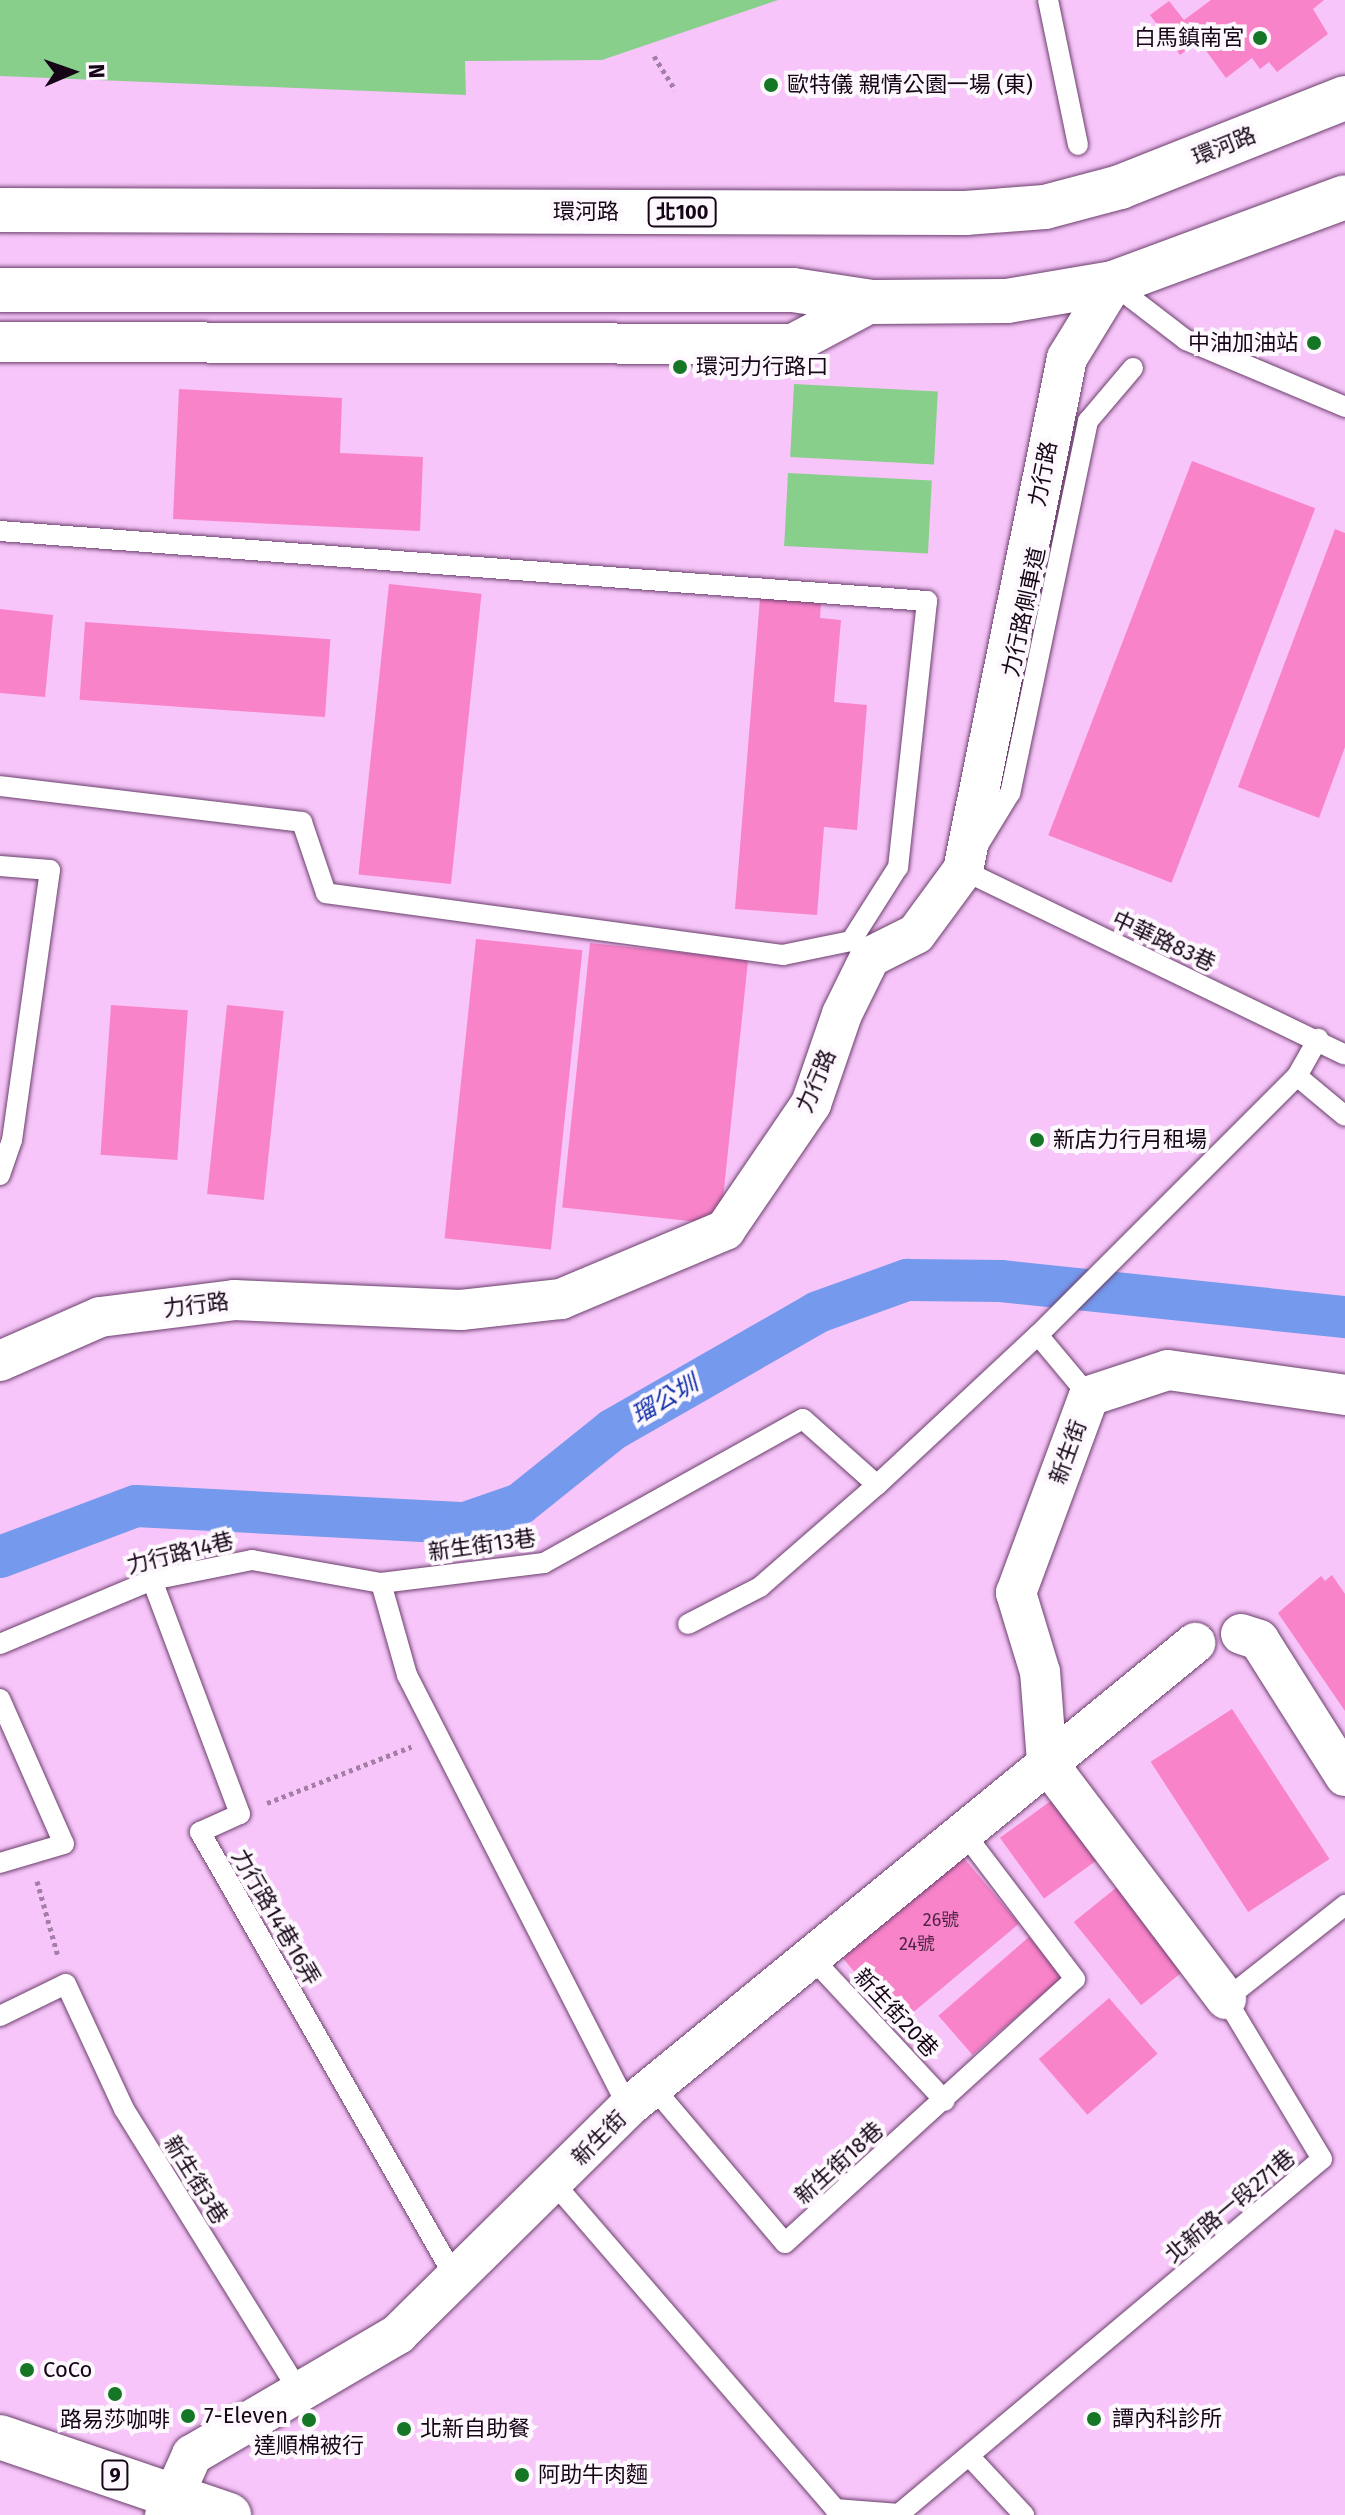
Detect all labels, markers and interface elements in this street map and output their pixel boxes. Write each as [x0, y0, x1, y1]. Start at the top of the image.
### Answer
place label: 白馬鎮南宮 [1134, 25, 1244, 51]
marker: 白馬鎮南宮 [1251, 29, 1269, 47]
north arrow [32, 32, 112, 112]
text: N [83, 63, 110, 79]
place label: 歐特儀 親情公園一場 (東) [787, 72, 1033, 98]
marker: 歐特儀 親情公園一場 (東) [762, 76, 780, 94]
street label: 環河路 [1188, 121, 1260, 171]
road number: 北100 [646, 196, 718, 228]
street label: 環河路 [553, 199, 619, 225]
place label: 中油加油站 [1188, 330, 1298, 356]
marker: 中油加油站 [1305, 334, 1323, 352]
place label: 環河力行路口 [696, 354, 828, 380]
marker: 環河力行路口 [671, 358, 689, 376]
street label: 力行路 [1024, 439, 1062, 509]
street label: 力行路側車道 [997, 545, 1051, 679]
street label: 中華路83巷 [1108, 906, 1220, 976]
street label: 力行路 [791, 1045, 841, 1117]
place label: 新店力行月租場 [1053, 1127, 1207, 1153]
marker: 新店力行月租場 [1028, 1131, 1046, 1149]
street label: 力行路 [162, 1288, 230, 1322]
water label: 瑠公圳 [627, 1370, 703, 1430]
street label: 新生街 [1044, 1416, 1092, 1488]
street label: 新生街13巷 [426, 1524, 538, 1566]
street label: 力行路14巷 [124, 1527, 236, 1579]
street label: 力行路14巷16弄 [226, 1844, 326, 1990]
house number: 26號 [923, 1909, 959, 1931]
house number: 24號 [899, 1933, 935, 1955]
street label: 新生街20巷 [848, 1963, 944, 2063]
street label: 新生街 [566, 2105, 632, 2171]
street label: 新生街18巷 [789, 2117, 889, 2209]
street label: 新生街3巷 [159, 2131, 233, 2229]
street label: 北新路一段271巷 [1160, 2144, 1300, 2268]
place label: CoCo [43, 2357, 92, 2383]
marker: CoCo [18, 2361, 36, 2379]
marker: 路易莎咖啡 [106, 2385, 124, 2403]
place label: 7-Eleven [204, 2403, 288, 2429]
place label: 譚內科診所 [1112, 2406, 1222, 2432]
place label: 路易莎咖啡 [60, 2407, 170, 2433]
marker: 7-Eleven [179, 2407, 197, 2425]
marker: 譚內科診所 [1083, 2408, 1105, 2430]
marker: 達順棉被行 [300, 2411, 318, 2429]
place label: 北新自助餐 [420, 2416, 530, 2442]
marker: 北新自助餐 [395, 2420, 413, 2438]
place label: 達順棉被行 [254, 2433, 364, 2459]
road number: 9 [101, 2459, 129, 2491]
place label: 阿助牛肉麵 [538, 2462, 648, 2488]
marker: 阿助牛肉麵 [513, 2466, 531, 2484]

